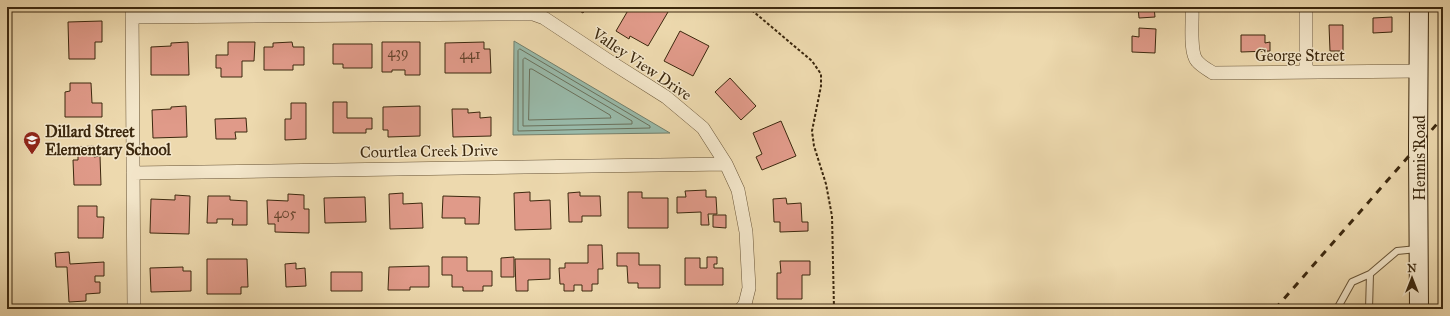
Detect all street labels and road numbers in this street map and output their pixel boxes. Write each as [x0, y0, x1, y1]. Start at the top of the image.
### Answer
street label: Valley View Drive [588, 23, 696, 104]
street label: George Street [1255, 46, 1345, 66]
street label: Hennis Road [1410, 115, 1429, 201]
street label: Courtlea Creek Drive [360, 140, 499, 162]

